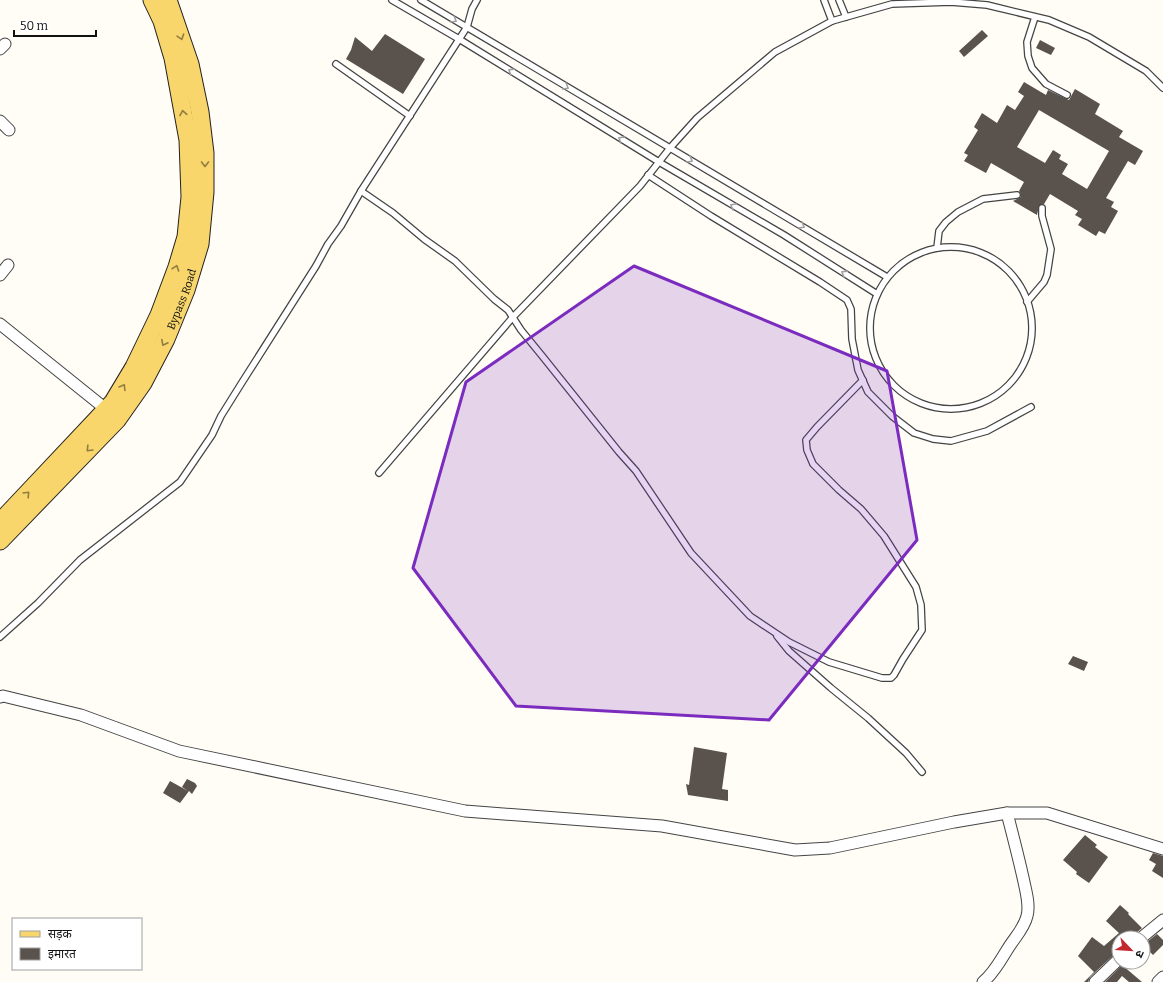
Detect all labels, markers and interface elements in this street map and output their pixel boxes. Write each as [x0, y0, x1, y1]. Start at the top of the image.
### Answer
scale bar [14, 12, 96, 38]
one-way arrow [450, 15, 457, 22]
text: 50 m [20, 19, 49, 33]
one-way arrow [176, 33, 185, 40]
one-way arrow [508, 68, 515, 76]
one-way arrow [562, 82, 569, 89]
one-way arrow [179, 110, 188, 116]
one-way arrow [618, 137, 625, 144]
one-way arrow [686, 155, 693, 162]
one-way arrow [201, 161, 209, 167]
one-way arrow [730, 203, 737, 210]
one-way arrow [798, 221, 805, 228]
one-way arrow [171, 265, 180, 272]
street label: Bypass Road [165, 267, 199, 332]
one-way arrow [841, 271, 848, 278]
one-way arrow [161, 339, 169, 347]
one-way arrow [118, 384, 125, 391]
one-way arrow [86, 444, 94, 452]
one-way arrow [22, 491, 30, 499]
legend [12, 918, 142, 970]
text: सड़क [48, 927, 73, 941]
north arrow [1111, 930, 1151, 970]
text: इमारत [48, 947, 77, 961]
text: उ [1132, 948, 1147, 960]

